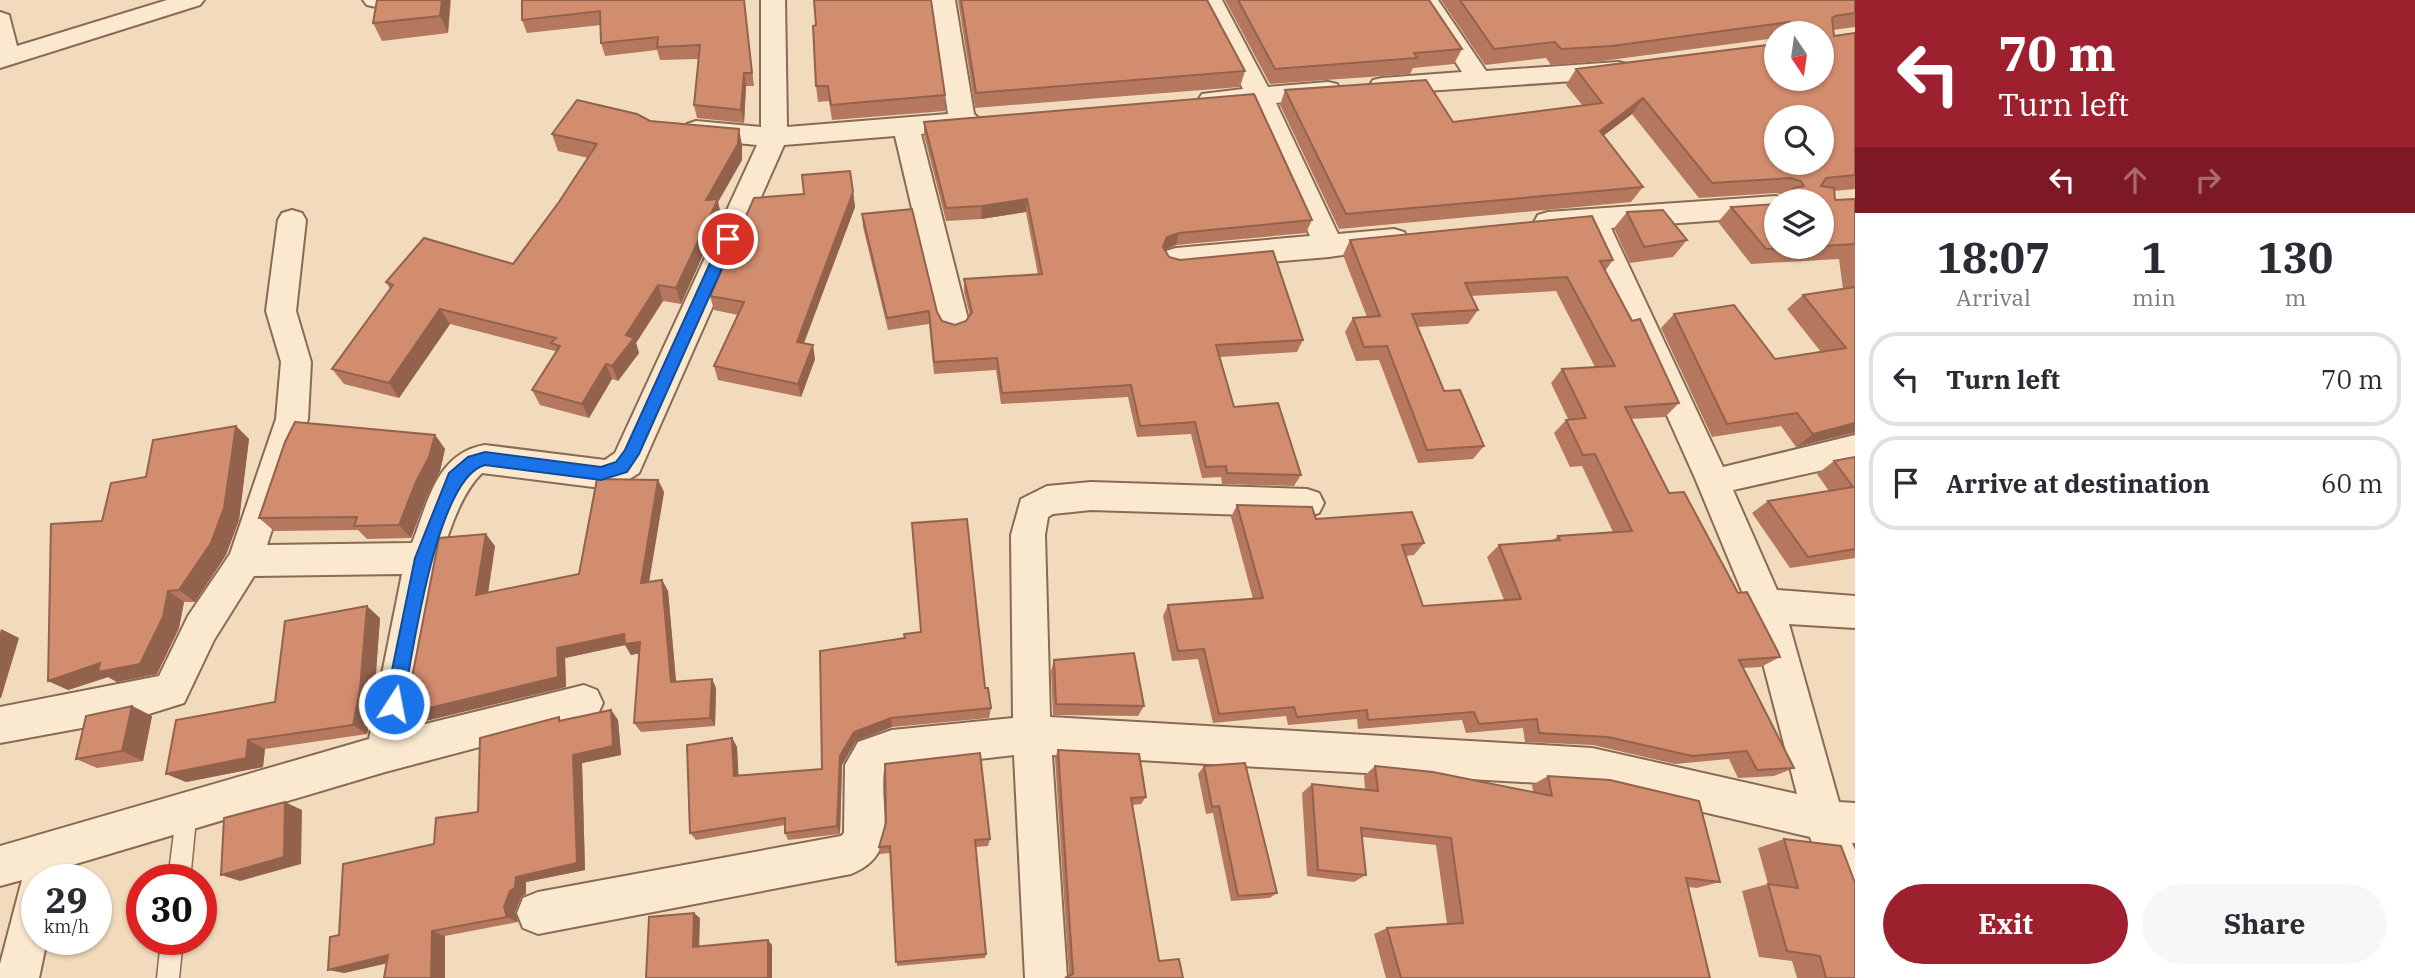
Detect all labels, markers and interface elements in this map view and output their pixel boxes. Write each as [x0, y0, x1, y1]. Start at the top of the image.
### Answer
north arrow [1764, 21, 1834, 91]
map controls [1764, 21, 1834, 259]
text: 70 m [1998, 21, 2116, 84]
icon: left [1883, 28, 1974, 119]
text: Turn left [1998, 83, 2129, 125]
button: search [1764, 105, 1834, 175]
icon: left [2043, 161, 2081, 199]
icon: ahead [2116, 161, 2154, 199]
icon: right [2189, 161, 2227, 199]
button: layers [1764, 189, 1834, 259]
pin [698, 209, 758, 269]
icon: arrive [709, 220, 747, 258]
text: 18:07 [1937, 230, 2050, 285]
text: 1 [2141, 230, 2167, 285]
text: 130 [2258, 230, 2333, 285]
text: Arrival [1956, 282, 2031, 312]
text: min [2132, 282, 2176, 312]
text: m [2284, 282, 2306, 312]
icon: left [1887, 360, 1925, 398]
text: Turn left [1946, 362, 2060, 396]
text: 70 m [2321, 362, 2383, 396]
icon: arrive [1887, 464, 1925, 502]
text: Arrive at destination [1946, 466, 2210, 500]
text: 60 m [2321, 466, 2383, 500]
position arrow [357, 667, 431, 741]
speed limit sign: 30 [126, 864, 217, 955]
text: 29 [45, 877, 88, 923]
button: Exit [1883, 884, 2128, 964]
button: Share [2142, 884, 2387, 964]
text: km/h [44, 915, 89, 938]

